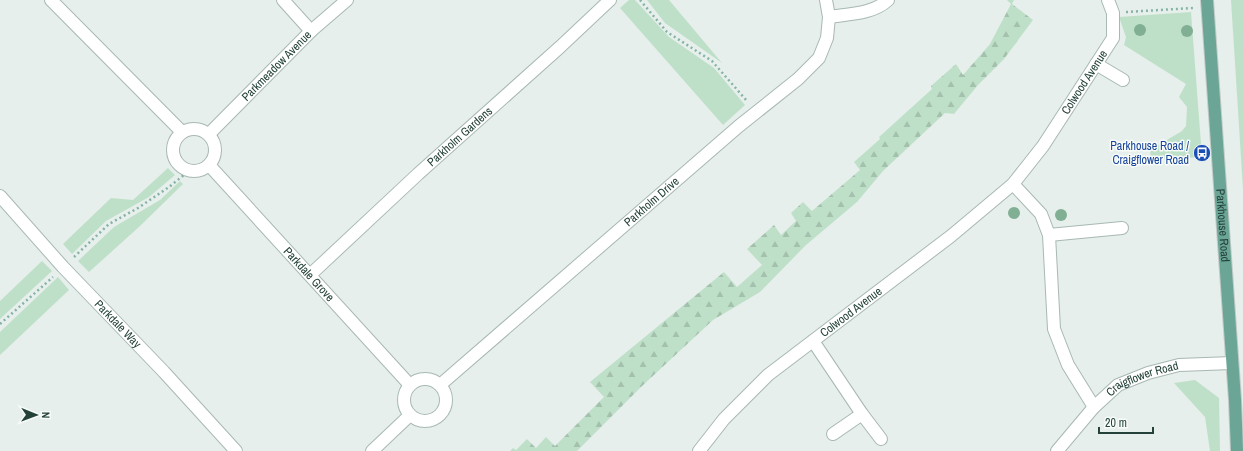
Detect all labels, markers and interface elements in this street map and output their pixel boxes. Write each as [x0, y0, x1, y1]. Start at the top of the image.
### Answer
street label: Parkmeadow Avenue [238, 27, 315, 104]
street label: Colwood Avenue [1058, 47, 1111, 118]
street label: Parkholm Gardens [424, 103, 496, 170]
place label: Parkhouse Road / Craigflower Road [1110, 138, 1189, 168]
bus stop icon: Parkhouse Road / Craigflower Road [1192, 143, 1212, 163]
street label: Parkholm Drive [621, 173, 683, 230]
street label: Parkhouse Road [1212, 188, 1233, 263]
street label: Parkdale Grove [280, 244, 338, 305]
street label: Colwood Avenue [817, 283, 885, 341]
street label: Parkdale Way [91, 296, 145, 352]
street label: Craigflower Road [1103, 358, 1180, 400]
north arrow [16, 395, 56, 435]
scale bar [1099, 409, 1153, 435]
text: N [39, 412, 53, 419]
text: 20 m [1105, 415, 1127, 431]

